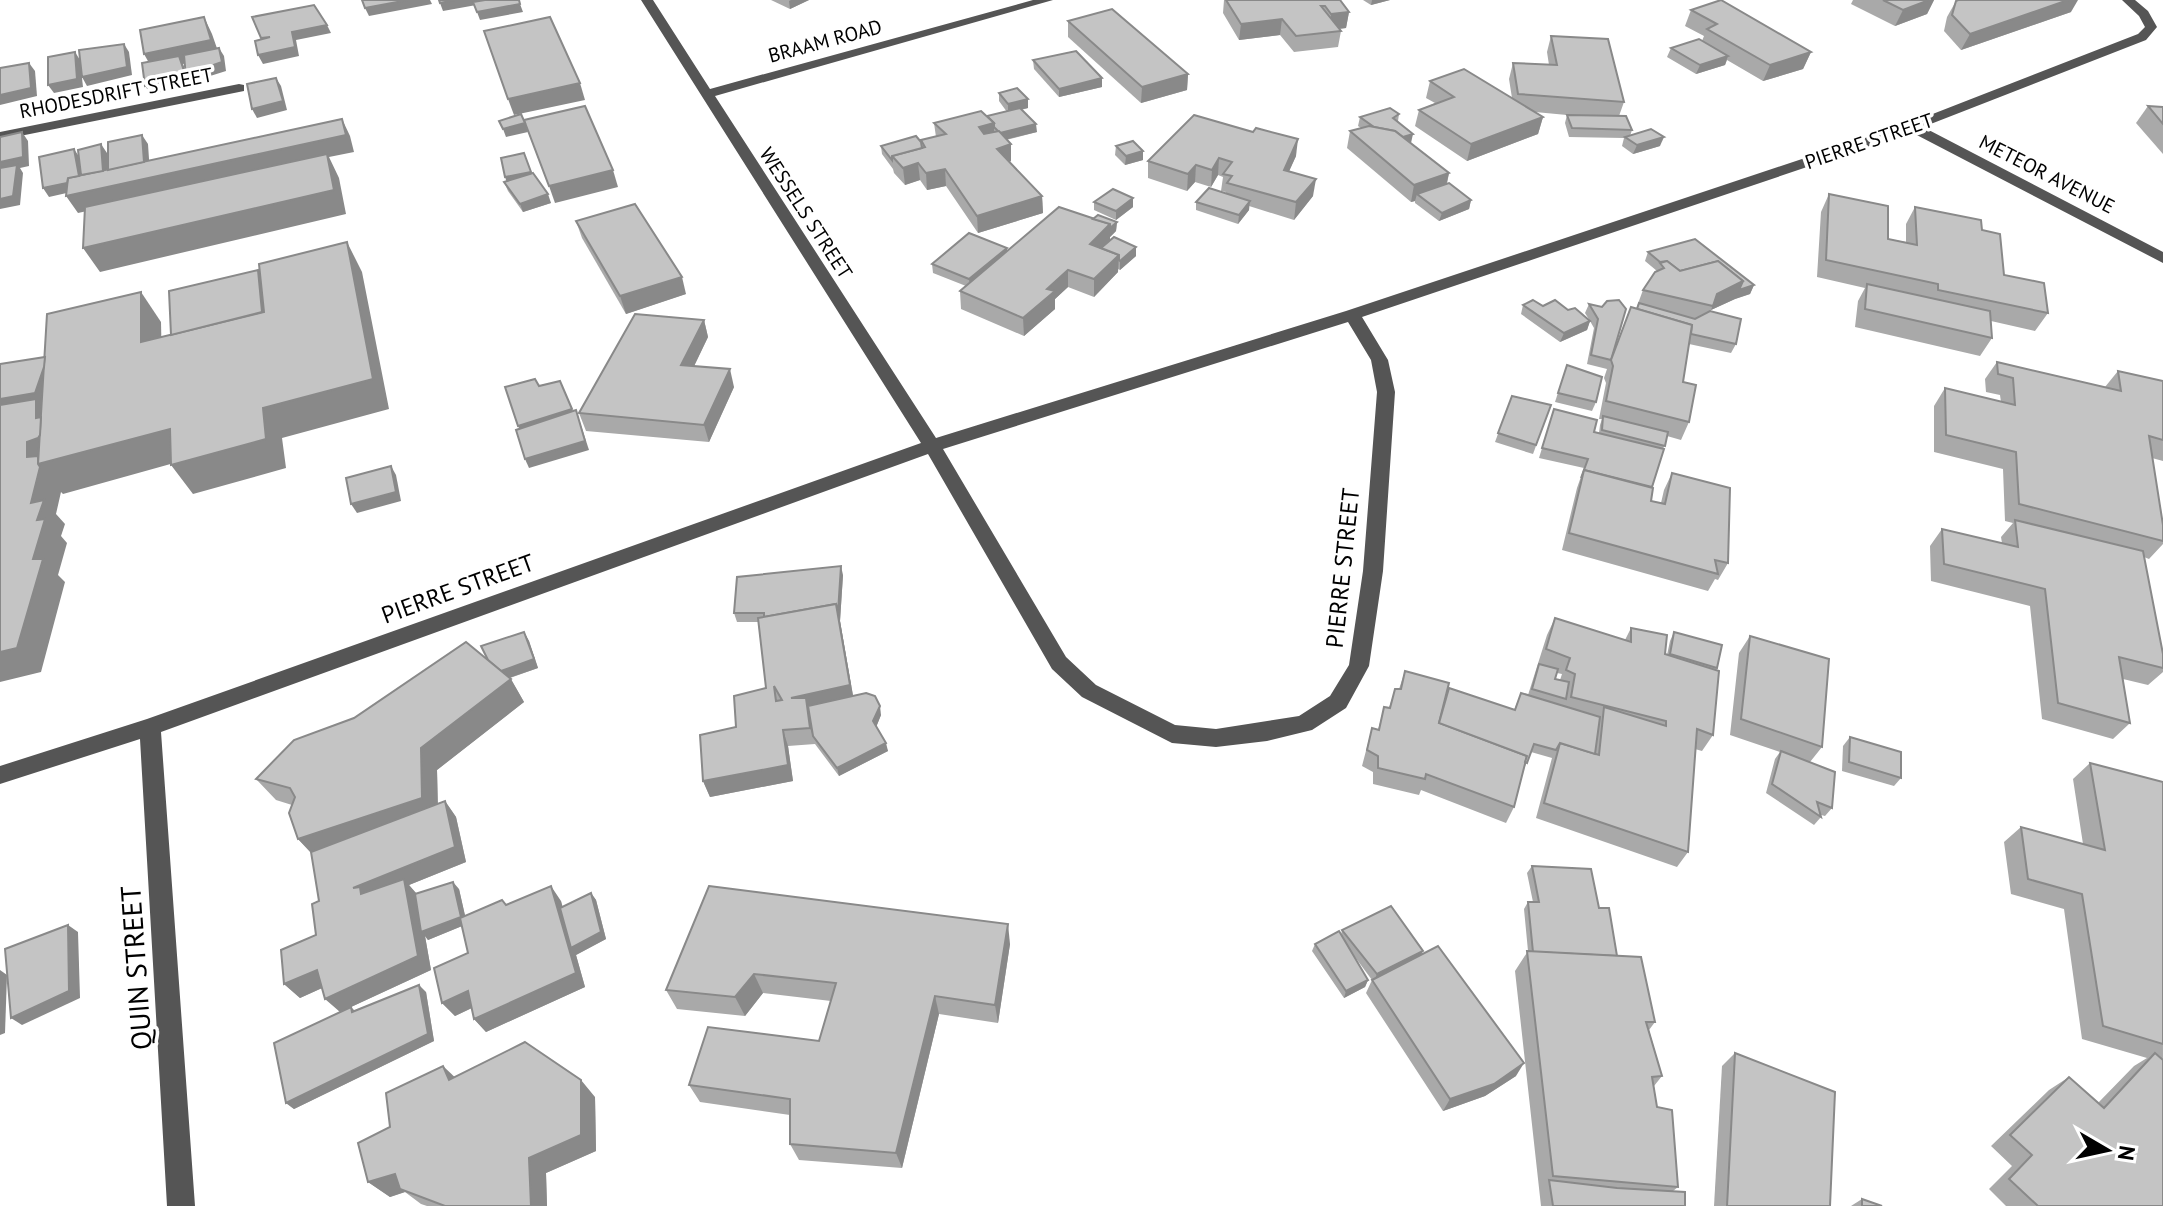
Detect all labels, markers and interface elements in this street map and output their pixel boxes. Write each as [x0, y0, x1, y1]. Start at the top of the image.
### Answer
street label: BRAAM ROAD [765, 13, 885, 69]
street label: RHODESDRIFT STREET [17, 62, 215, 124]
street label: PIERRE STREET [1802, 107, 1936, 175]
street label: METEOR AVENUE [1975, 129, 2119, 219]
street label: WESSELS STREET [754, 142, 858, 284]
street label: PIERRE STREET [1319, 487, 1366, 649]
street label: PIERRE STREET [377, 547, 539, 631]
street label: QUIN STREET [111, 884, 160, 1051]
north arrow [2067, 1110, 2147, 1190]
text: N [2112, 1144, 2142, 1162]

